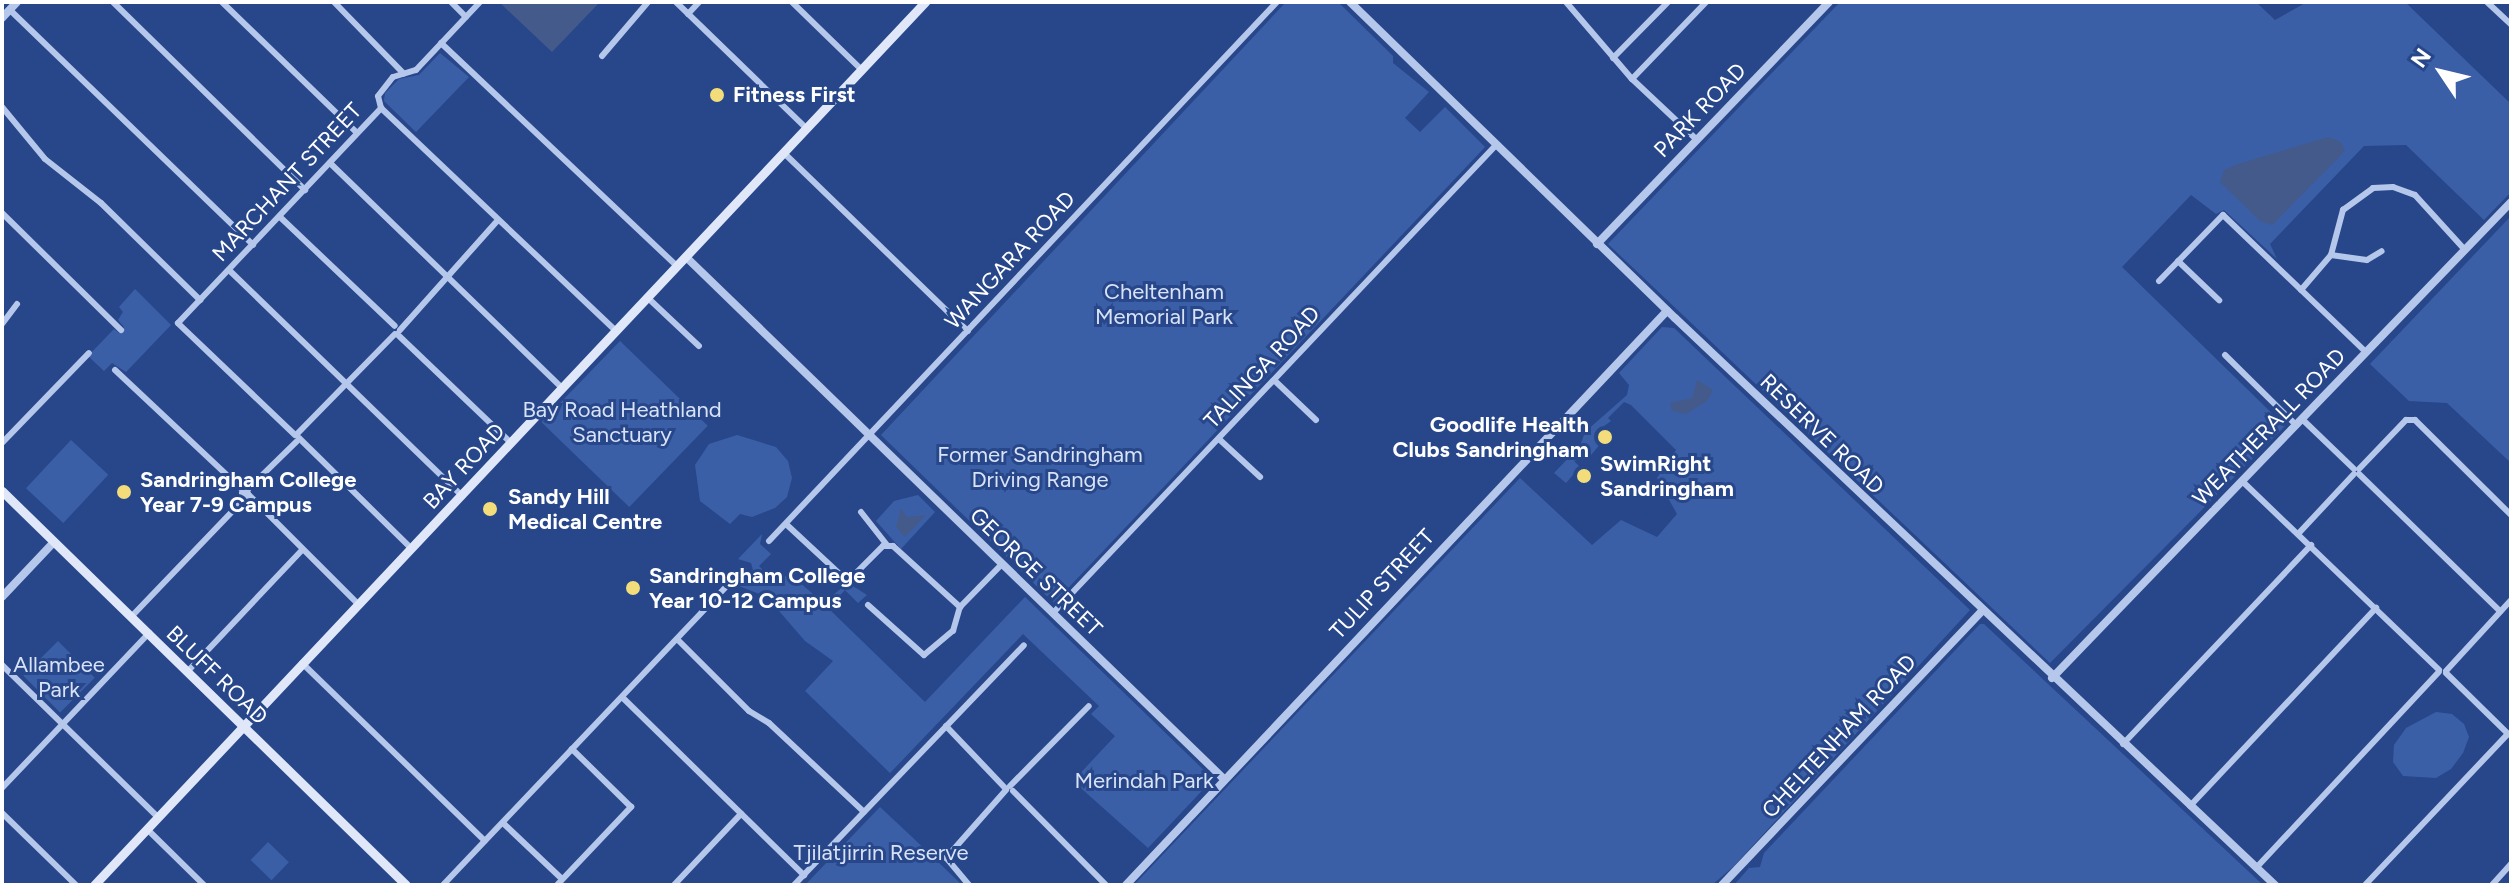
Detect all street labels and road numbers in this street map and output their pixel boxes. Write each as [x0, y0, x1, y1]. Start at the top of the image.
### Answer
street label: PARK ROAD [1648, 57, 1752, 163]
street label: MARCHANT STREET [207, 97, 367, 267]
street label: WANGARA ROAD [939, 186, 1081, 334]
street label: TALINGA ROAD [1199, 300, 1325, 434]
street label: WEATHERALL ROAD [2187, 343, 2351, 511]
street label: RESERVE ROAD [1755, 368, 1889, 500]
street label: BAY ROAD [418, 418, 510, 514]
street label: GEORGE STREET [964, 502, 1108, 642]
street label: TULIP STREET [1324, 523, 1440, 645]
street label: BLUFF ROAD [161, 620, 273, 730]
street label: CHELTENHAM ROAD [1756, 649, 1922, 823]

